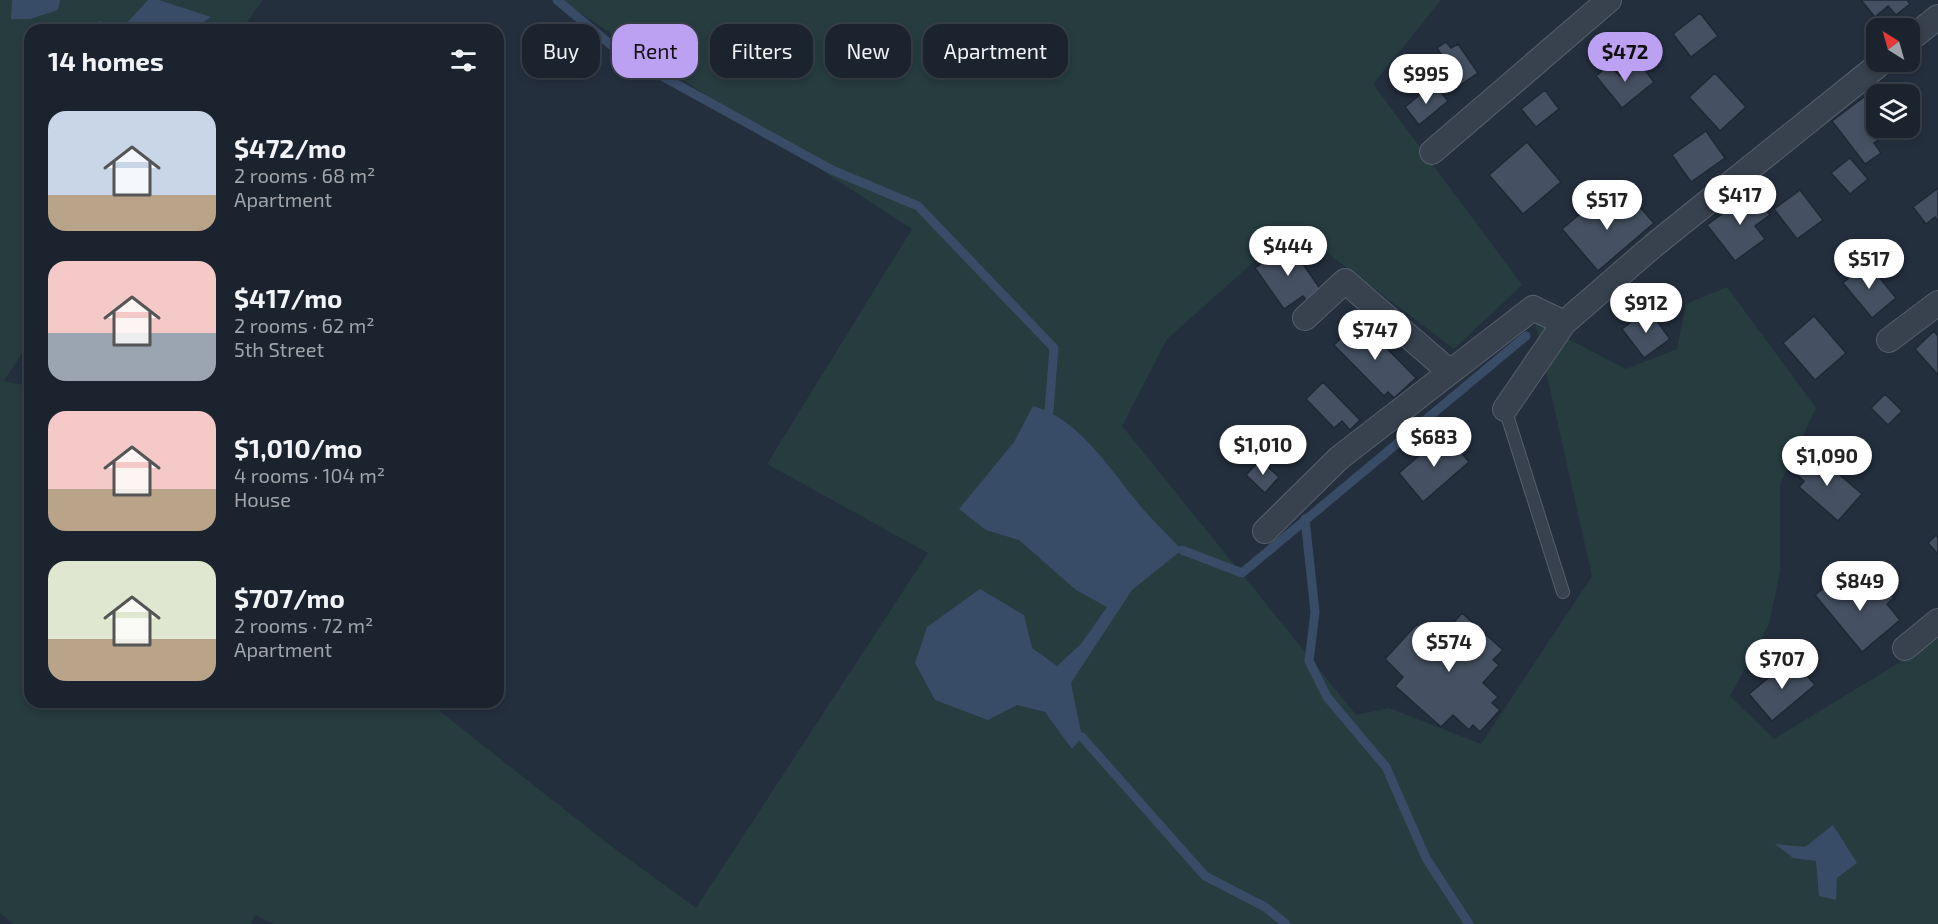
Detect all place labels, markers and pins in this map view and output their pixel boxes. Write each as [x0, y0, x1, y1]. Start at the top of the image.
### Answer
pin: $472 [1589, 32, 1661, 83]
pin: $995 [1390, 54, 1462, 105]
pin: $417 [1704, 175, 1776, 226]
pin: $517 [1571, 180, 1643, 231]
pin: $444 [1252, 226, 1324, 277]
pin: $517 [1833, 239, 1905, 290]
pin: $912 [1610, 283, 1682, 334]
pin: $747 [1339, 310, 1411, 361]
pin: $683 [1398, 417, 1470, 468]
pin: $1,010 [1214, 425, 1312, 476]
pin: $1,090 [1778, 436, 1876, 487]
pin: $849 [1824, 561, 1896, 612]
pin: $574 [1413, 622, 1485, 673]
pin: $707 [1746, 639, 1818, 690]

